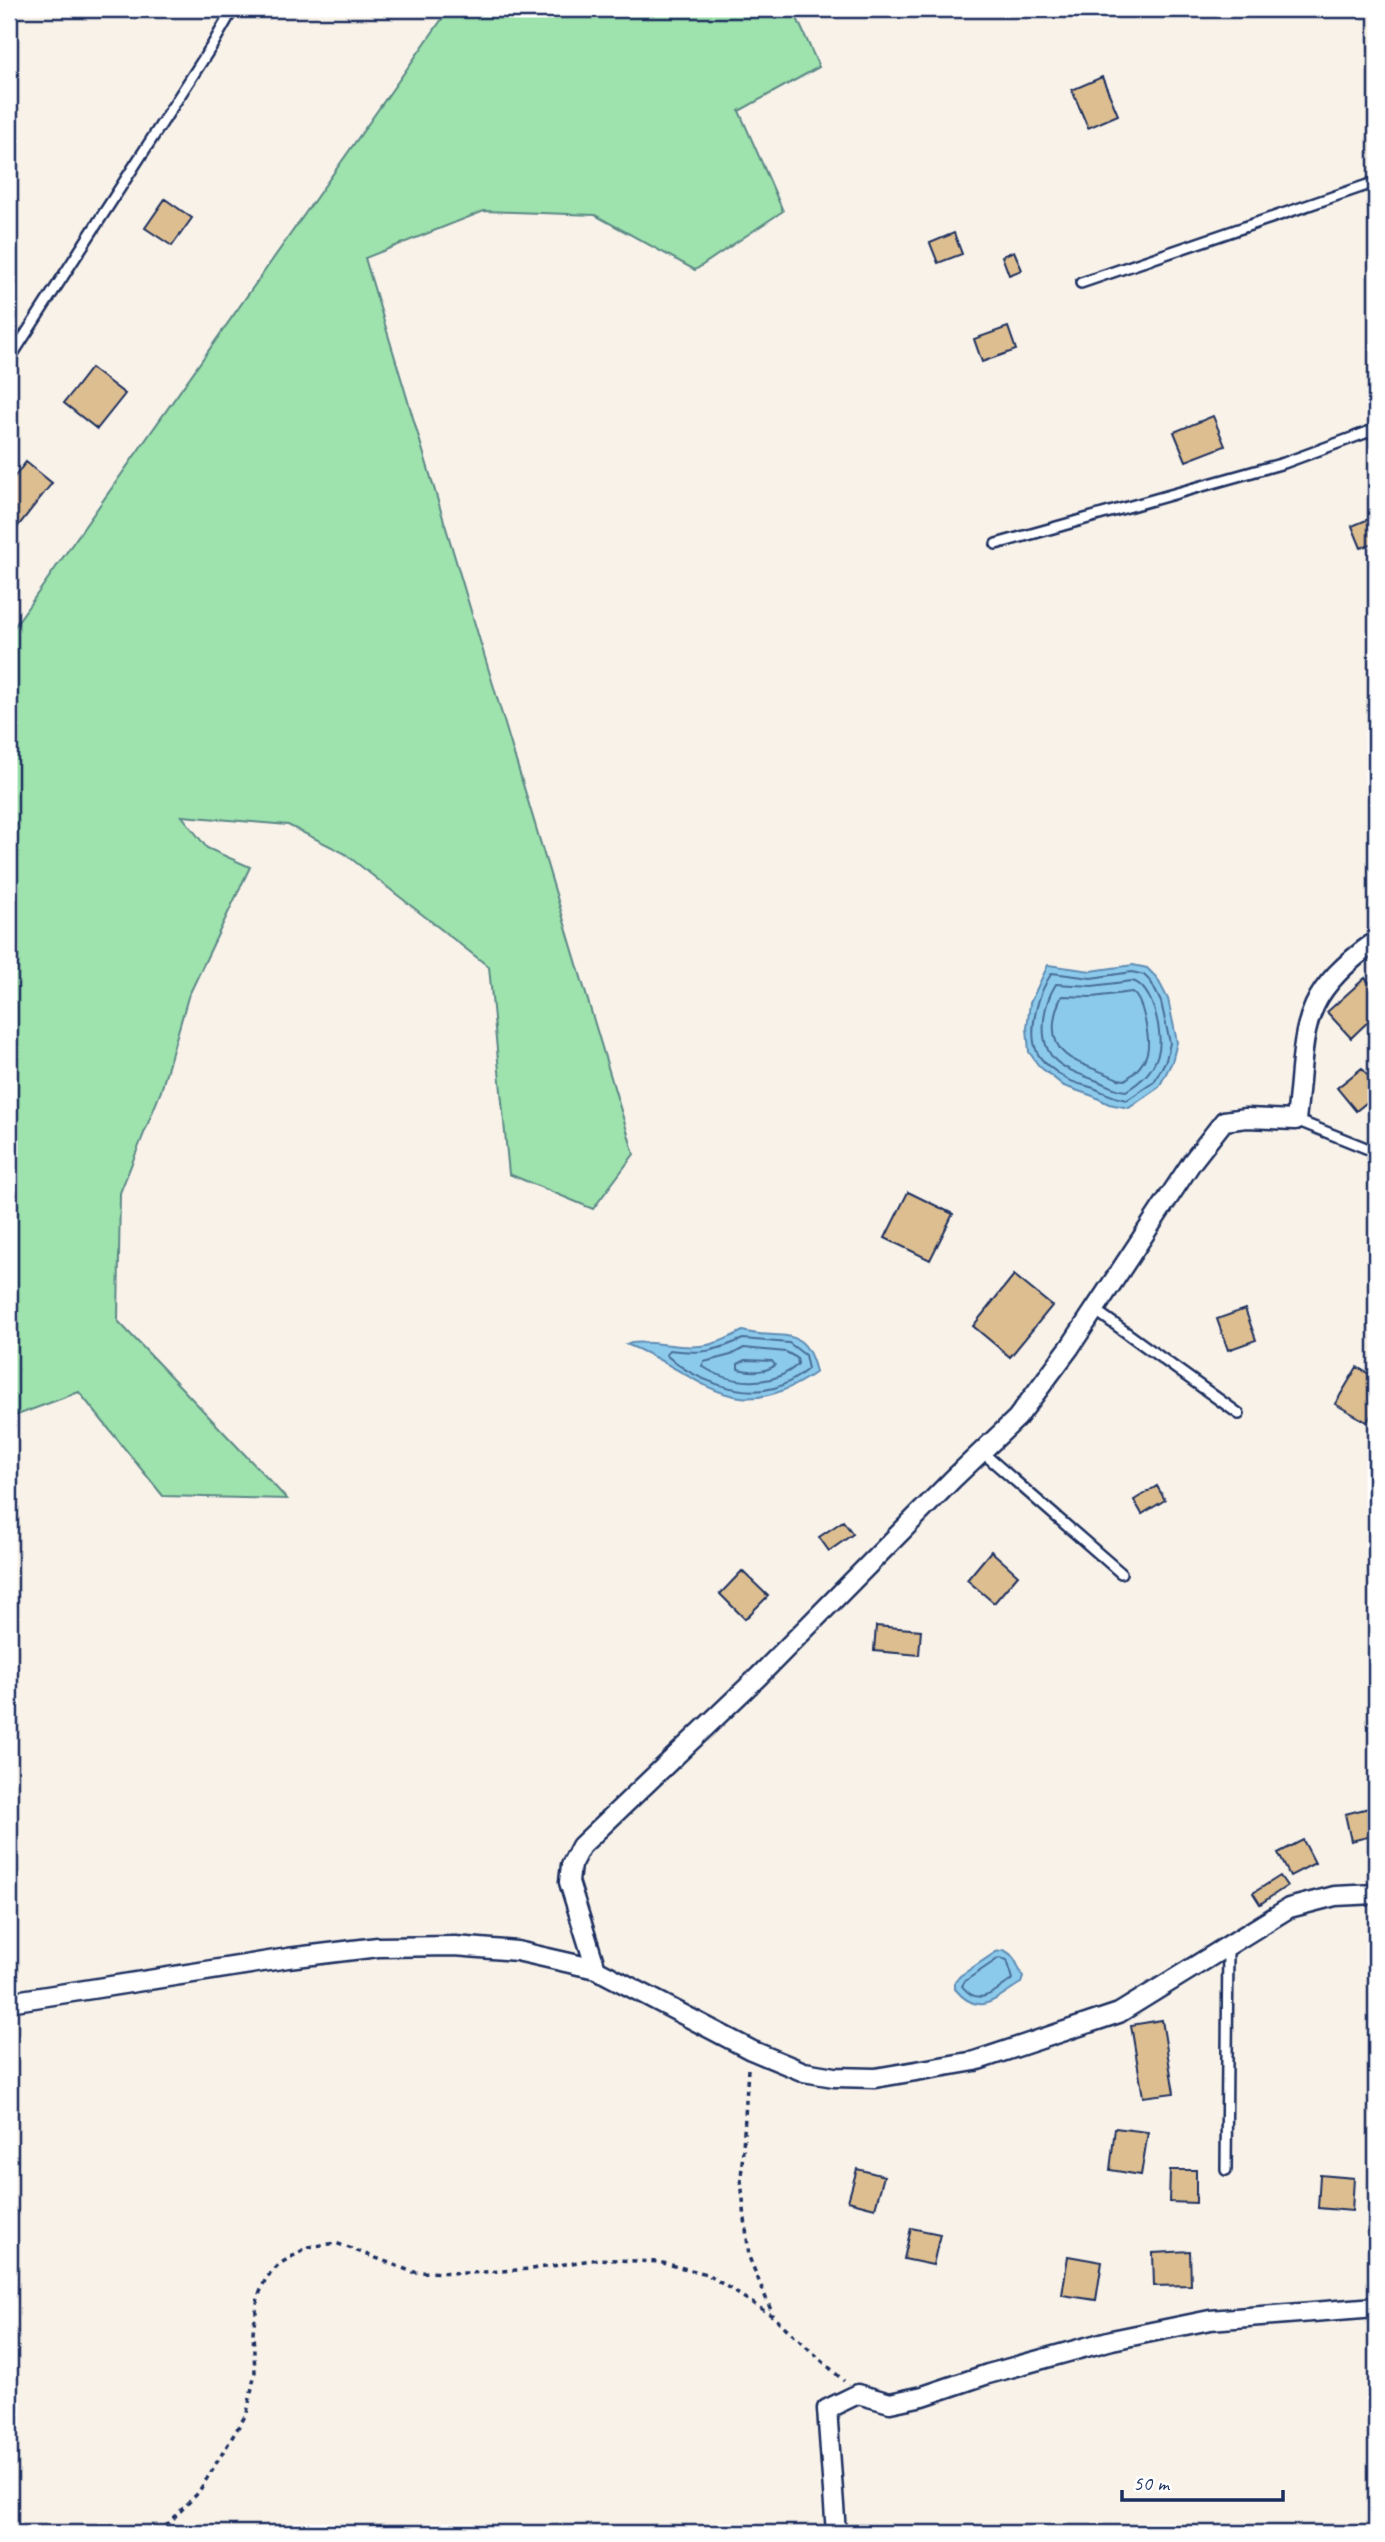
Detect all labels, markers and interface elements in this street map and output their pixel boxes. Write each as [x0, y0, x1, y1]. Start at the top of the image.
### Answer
scale bar [1122, 2458, 1284, 2502]
text: 50 m [1133, 2470, 1171, 2496]

